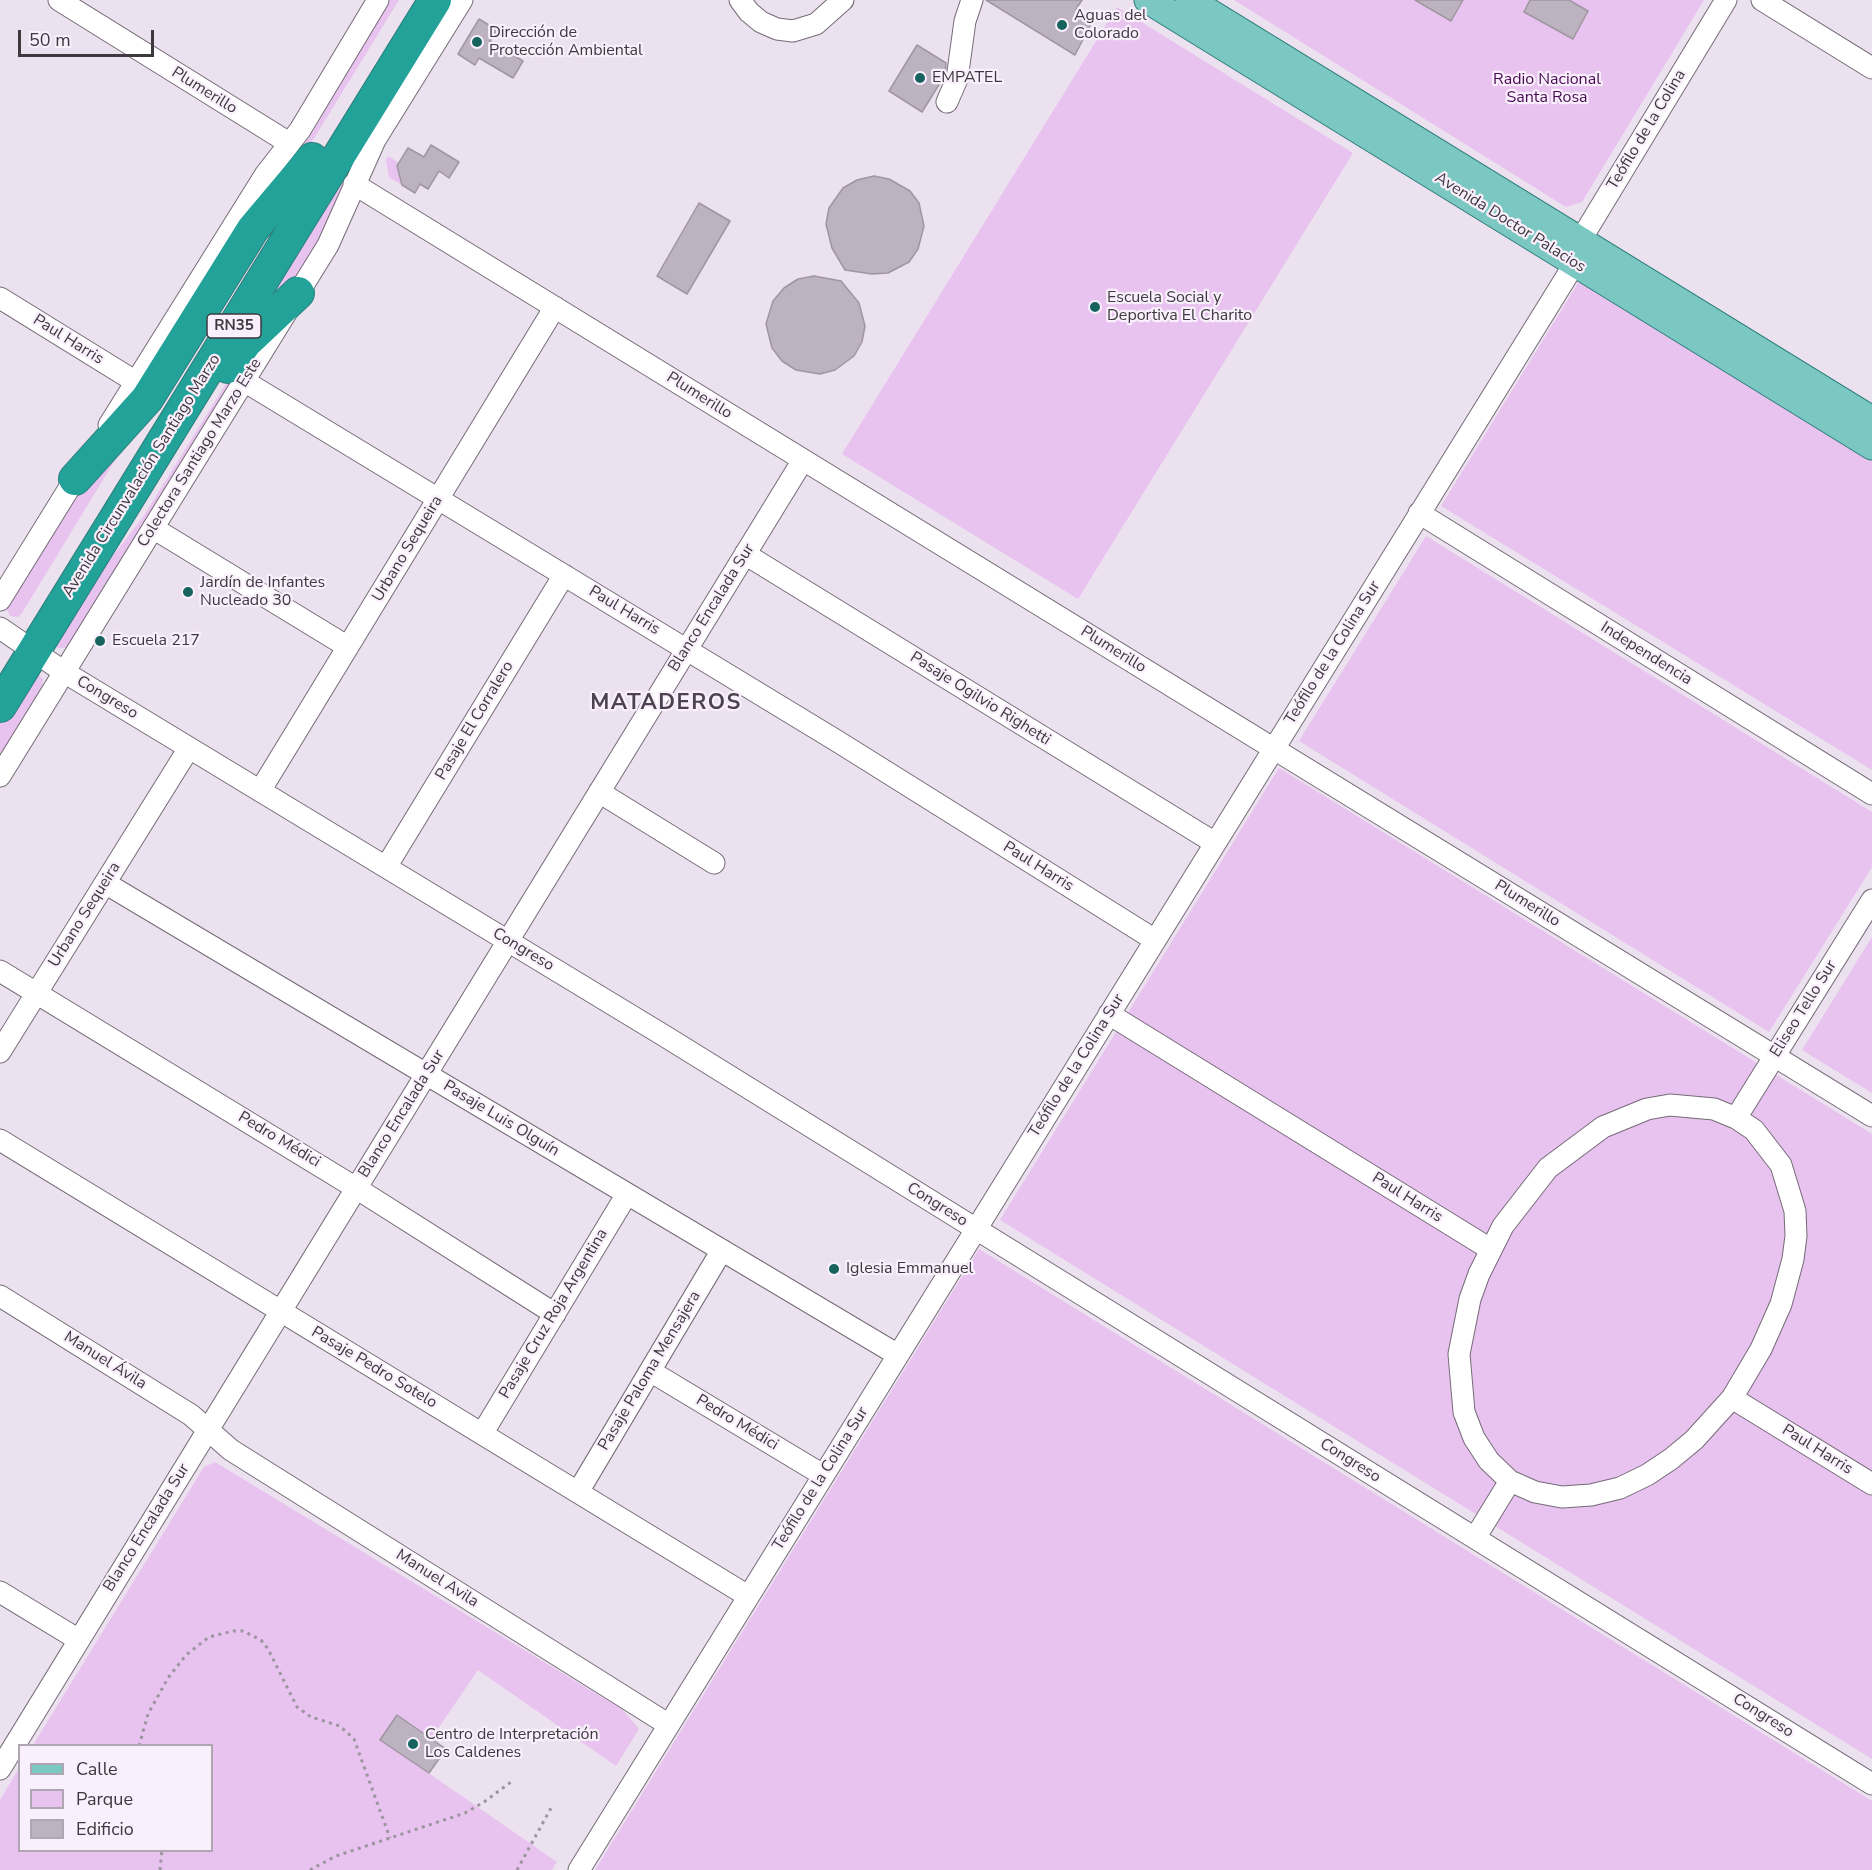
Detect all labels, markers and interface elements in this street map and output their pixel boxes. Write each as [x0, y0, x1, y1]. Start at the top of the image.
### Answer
place label: Aguas del Colorado [1074, 6, 1147, 44]
scale bar [21, 18, 158, 56]
marker: Aguas del Colorado [1055, 18, 1069, 32]
place label: Dirección de Protección Ambiental [489, 23, 643, 61]
text: 50 m [29, 28, 71, 52]
marker: Dirección de Protección Ambiental [470, 35, 484, 49]
street label: Plumerillo [168, 63, 240, 119]
street label: Teófilo de la Colina [1604, 66, 1690, 194]
place label: EMPATEL [932, 68, 1002, 88]
park label: Radio Nacional Santa Rosa [1493, 70, 1601, 108]
marker: EMPATEL [913, 71, 927, 85]
street label: Avenida Doctor Palacios [1431, 169, 1589, 277]
place label: Escuela Social y Deportiva El Charito [1107, 288, 1252, 326]
marker: Escuela Social y Deportiva El Charito [1088, 300, 1102, 314]
street label: Paul Harris [29, 311, 107, 369]
road number: RN35 [207, 314, 261, 338]
street label: Avenida Circunvalación Santiago Marzo [59, 351, 225, 601]
street label: Colectora Santiago Marzo Este [134, 355, 266, 551]
street label: Plumerillo [663, 368, 735, 424]
street label: Urbano Sequeira [369, 493, 447, 605]
street label: Blanco Encalada Sur [665, 540, 759, 676]
place label: Jardín de Infantes Nucleado 30 [200, 573, 325, 611]
street label: Teófilo de la Colina Sur [1281, 578, 1385, 728]
street label: Paul Harris [585, 582, 663, 640]
marker: Jardín de Infantes Nucleado 30 [181, 585, 195, 599]
street label: Independencia [1597, 618, 1695, 690]
street label: Plumerillo [1077, 622, 1149, 678]
place label: Escuela 217 [112, 631, 200, 651]
marker: Escuela 217 [93, 634, 107, 648]
street label: Pasaje Ogilvio Righetti [906, 648, 1054, 750]
street label: Pasaje El Corralero [432, 658, 518, 784]
street label: Congreso [73, 672, 141, 724]
district label: MATADEROS [590, 691, 742, 717]
street label: Paul Harris [999, 838, 1077, 896]
street label: Urbano Sequeira [45, 859, 125, 971]
street label: Plumerillo [1491, 876, 1563, 932]
street label: Congreso [489, 924, 557, 976]
street label: Eliseo Tello Sur [1766, 957, 1842, 1061]
street label: Teófilo de la Colina Sur [1025, 991, 1129, 1141]
street label: Blanco Encalada Sur [355, 1046, 449, 1182]
street label: Pasaje Luis Olguín [440, 1077, 562, 1161]
street label: Pedro Médici [234, 1108, 324, 1172]
street label: Paul Harris [1368, 1169, 1446, 1227]
street label: Congreso [903, 1179, 971, 1231]
street label: Pasaje Cruz Roja Argentina [496, 1226, 612, 1402]
place label: Iglesia Emmanuel [846, 1259, 973, 1279]
marker: Iglesia Emmanuel [827, 1262, 841, 1276]
street label: Pasaje Paloma Mensajera [595, 1288, 705, 1454]
street label: Pasaje Pedro Sotelo [308, 1323, 440, 1413]
street label: Manuel Ávila [60, 1328, 150, 1394]
street label: Pedro Médici [692, 1391, 782, 1455]
street label: Teófilo de la Colina Sur [769, 1404, 873, 1554]
street label: Paul Harris [1778, 1421, 1856, 1479]
street label: Congreso [1316, 1435, 1384, 1487]
street label: Blanco Encalada Sur [100, 1460, 194, 1596]
street label: Manuel Avila [392, 1546, 482, 1612]
street label: Congreso [1729, 1690, 1797, 1742]
place label: Centro de Interpretación Los Caldenes [425, 1725, 599, 1763]
marker: Centro de Interpretación Los Caldenes [406, 1737, 420, 1751]
legend [18, 1744, 213, 1852]
text: Calle [76, 1757, 118, 1781]
text: Parque [76, 1787, 133, 1811]
text: Edificio [76, 1817, 134, 1841]

